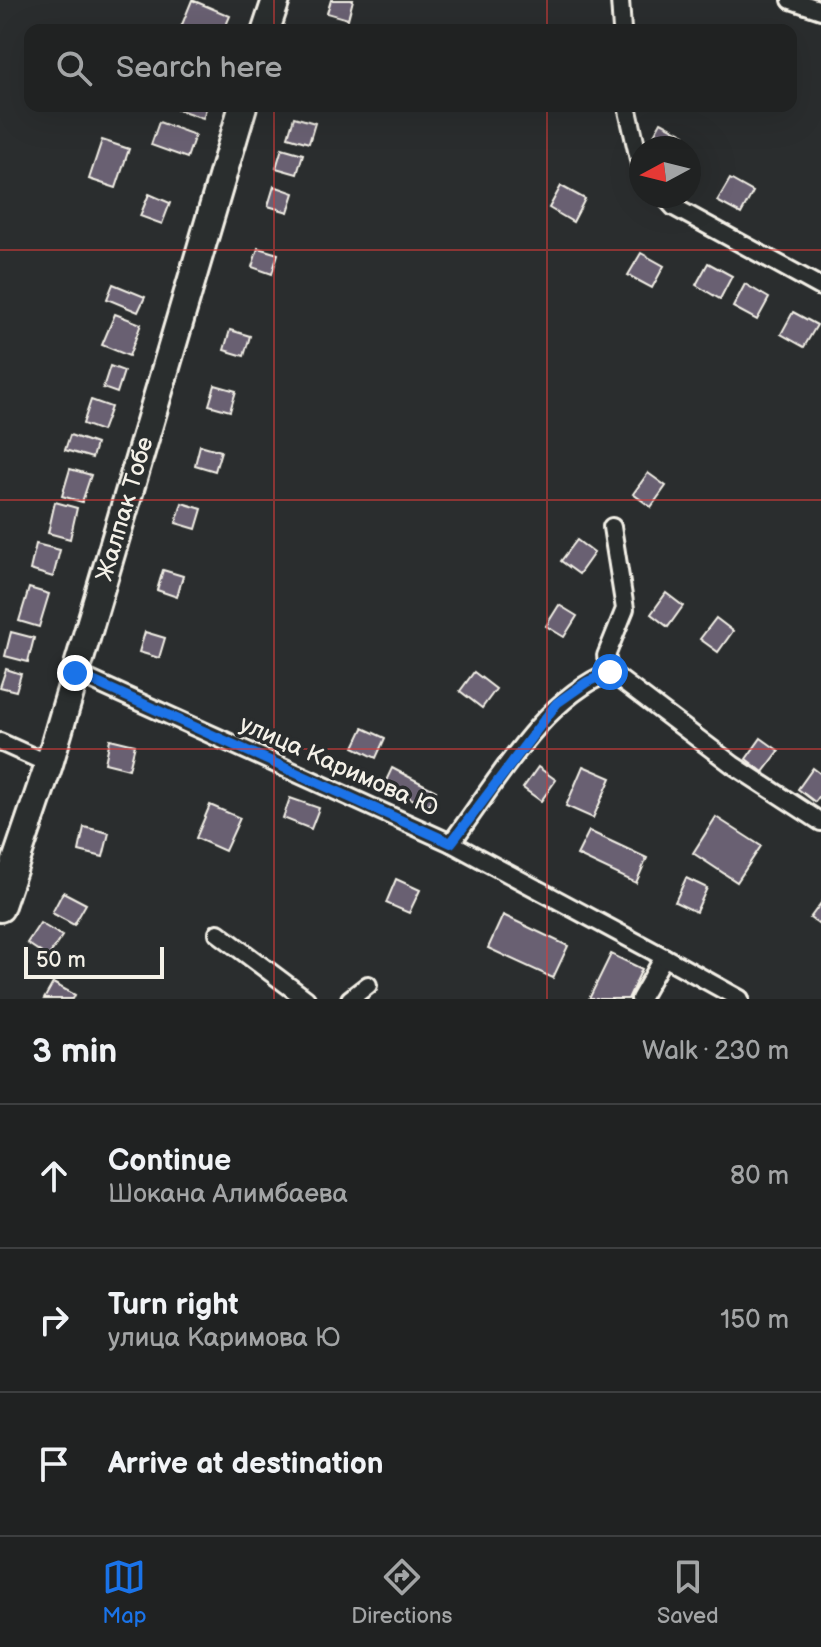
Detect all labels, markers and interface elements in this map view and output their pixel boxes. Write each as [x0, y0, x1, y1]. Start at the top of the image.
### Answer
search box [24, 24, 797, 112]
icon: search [52, 46, 96, 90]
text: Search here [116, 50, 282, 86]
north arrow [629, 136, 701, 208]
street label: Жалпак Тобе [89, 433, 159, 585]
route start [592, 654, 628, 690]
route end [57, 655, 93, 691]
street label: улица Каримова Ю [235, 709, 443, 823]
scale bar [24, 943, 164, 979]
text: 50 m [36, 947, 86, 974]
text: 3 min [32, 1031, 117, 1072]
text: Walk · 230 m [642, 1036, 789, 1067]
text: Continue [108, 1143, 231, 1179]
icon: ahead [32, 1154, 76, 1198]
text: 80 m [730, 1161, 789, 1192]
text: Шокана Алимбаева [108, 1179, 348, 1210]
text: Turn right [108, 1287, 239, 1323]
icon: right [32, 1298, 76, 1342]
text: 150 m [720, 1305, 789, 1336]
text: улица Каримова Ю [108, 1323, 340, 1354]
icon: arrive [32, 1442, 76, 1486]
text: Arrive at destination [108, 1446, 384, 1482]
tab: Map [102, 1555, 147, 1630]
tab: Directions [351, 1555, 452, 1630]
tab: Saved [657, 1555, 719, 1630]

